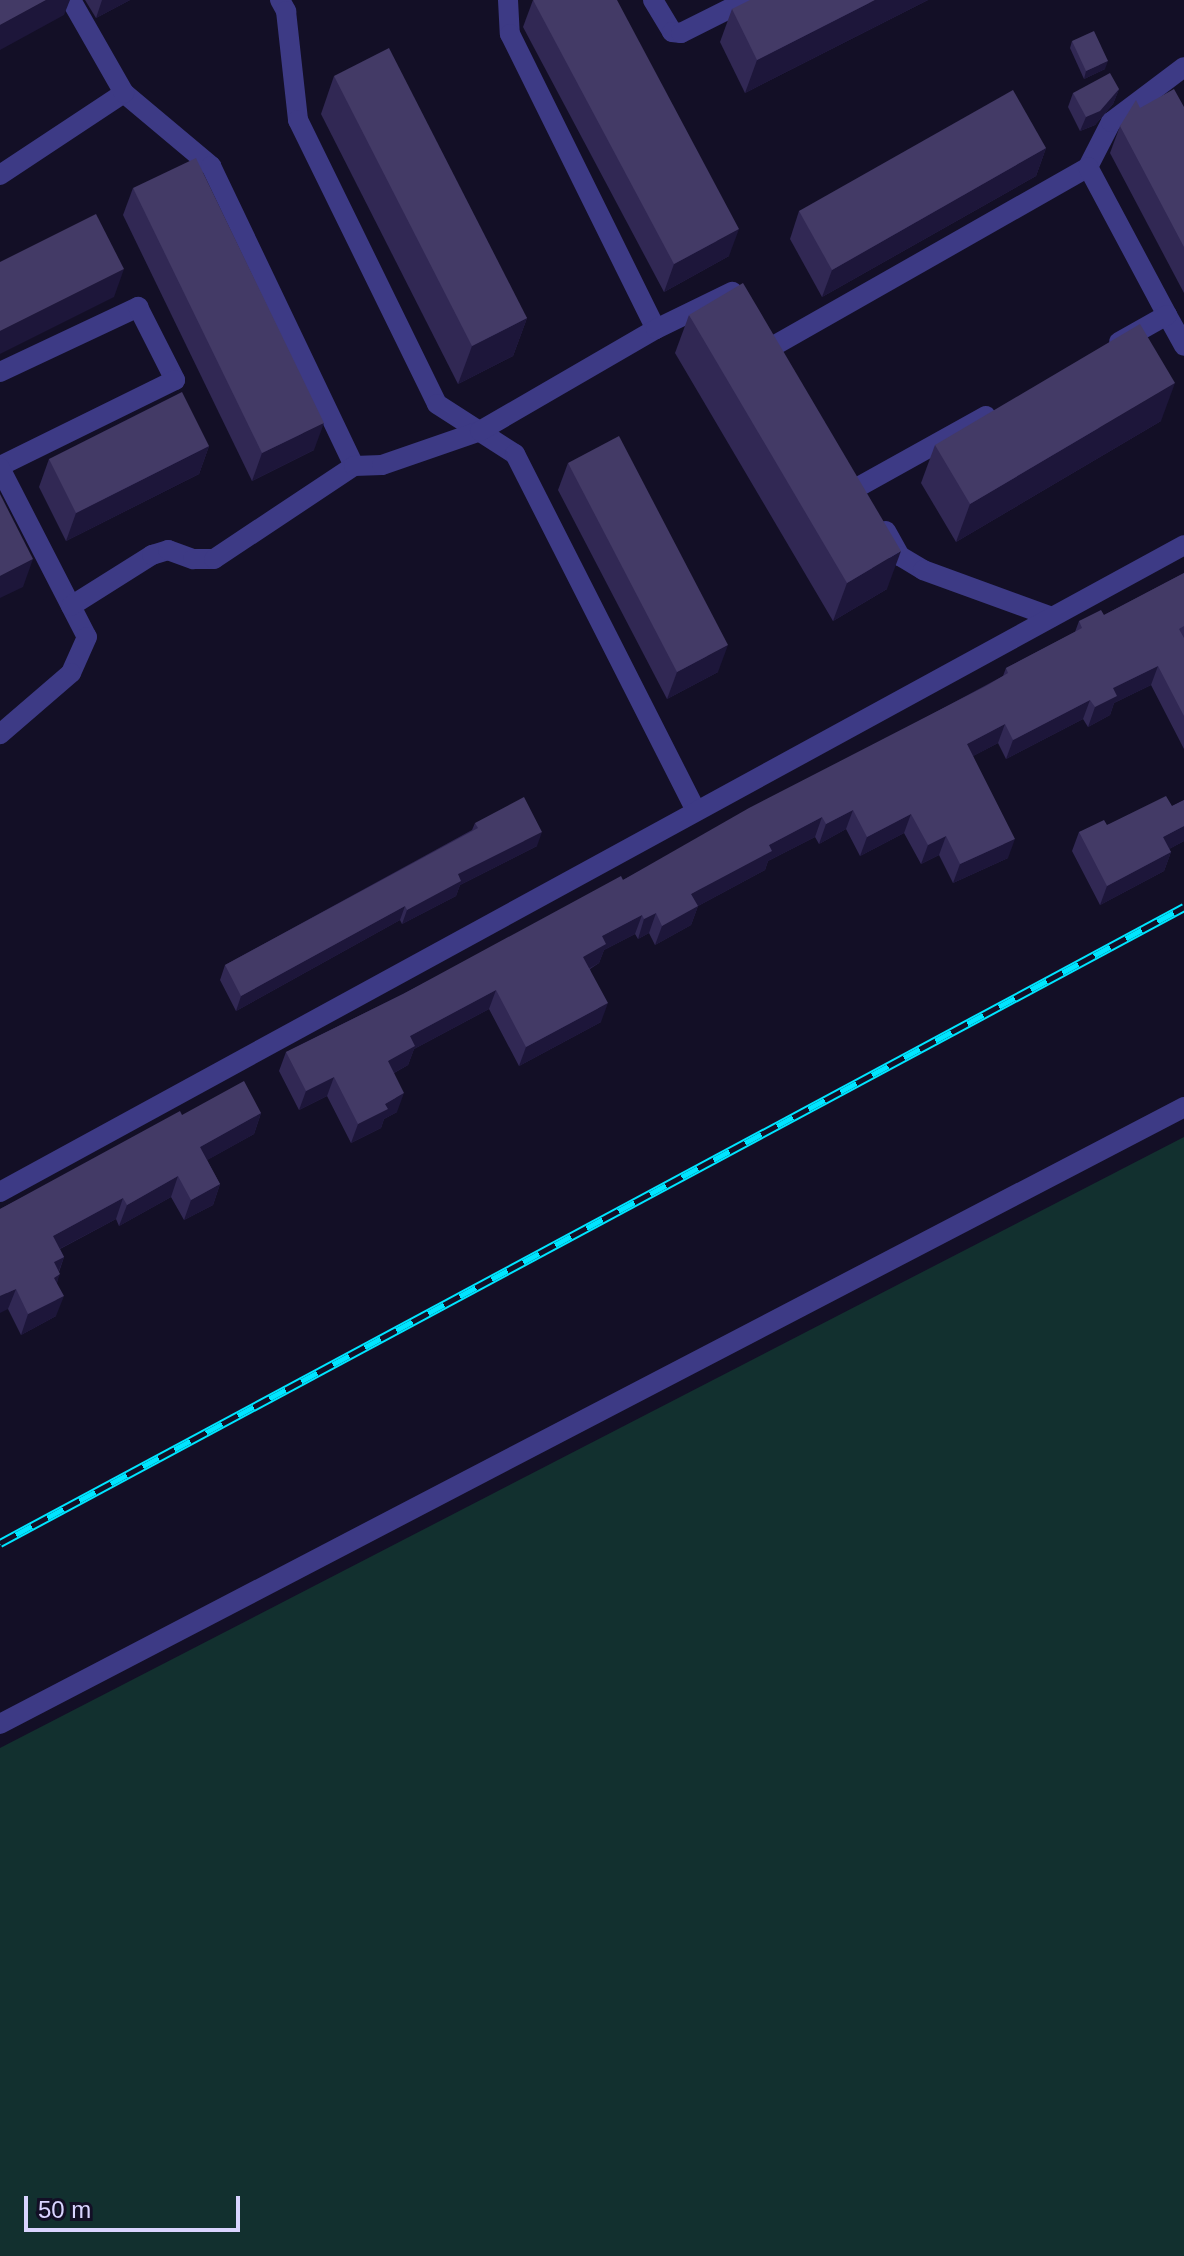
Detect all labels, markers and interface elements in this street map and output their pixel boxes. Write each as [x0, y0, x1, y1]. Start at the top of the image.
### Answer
scale bar [28, 2180, 244, 2230]
text: 50 m [38, 2196, 91, 2223]

